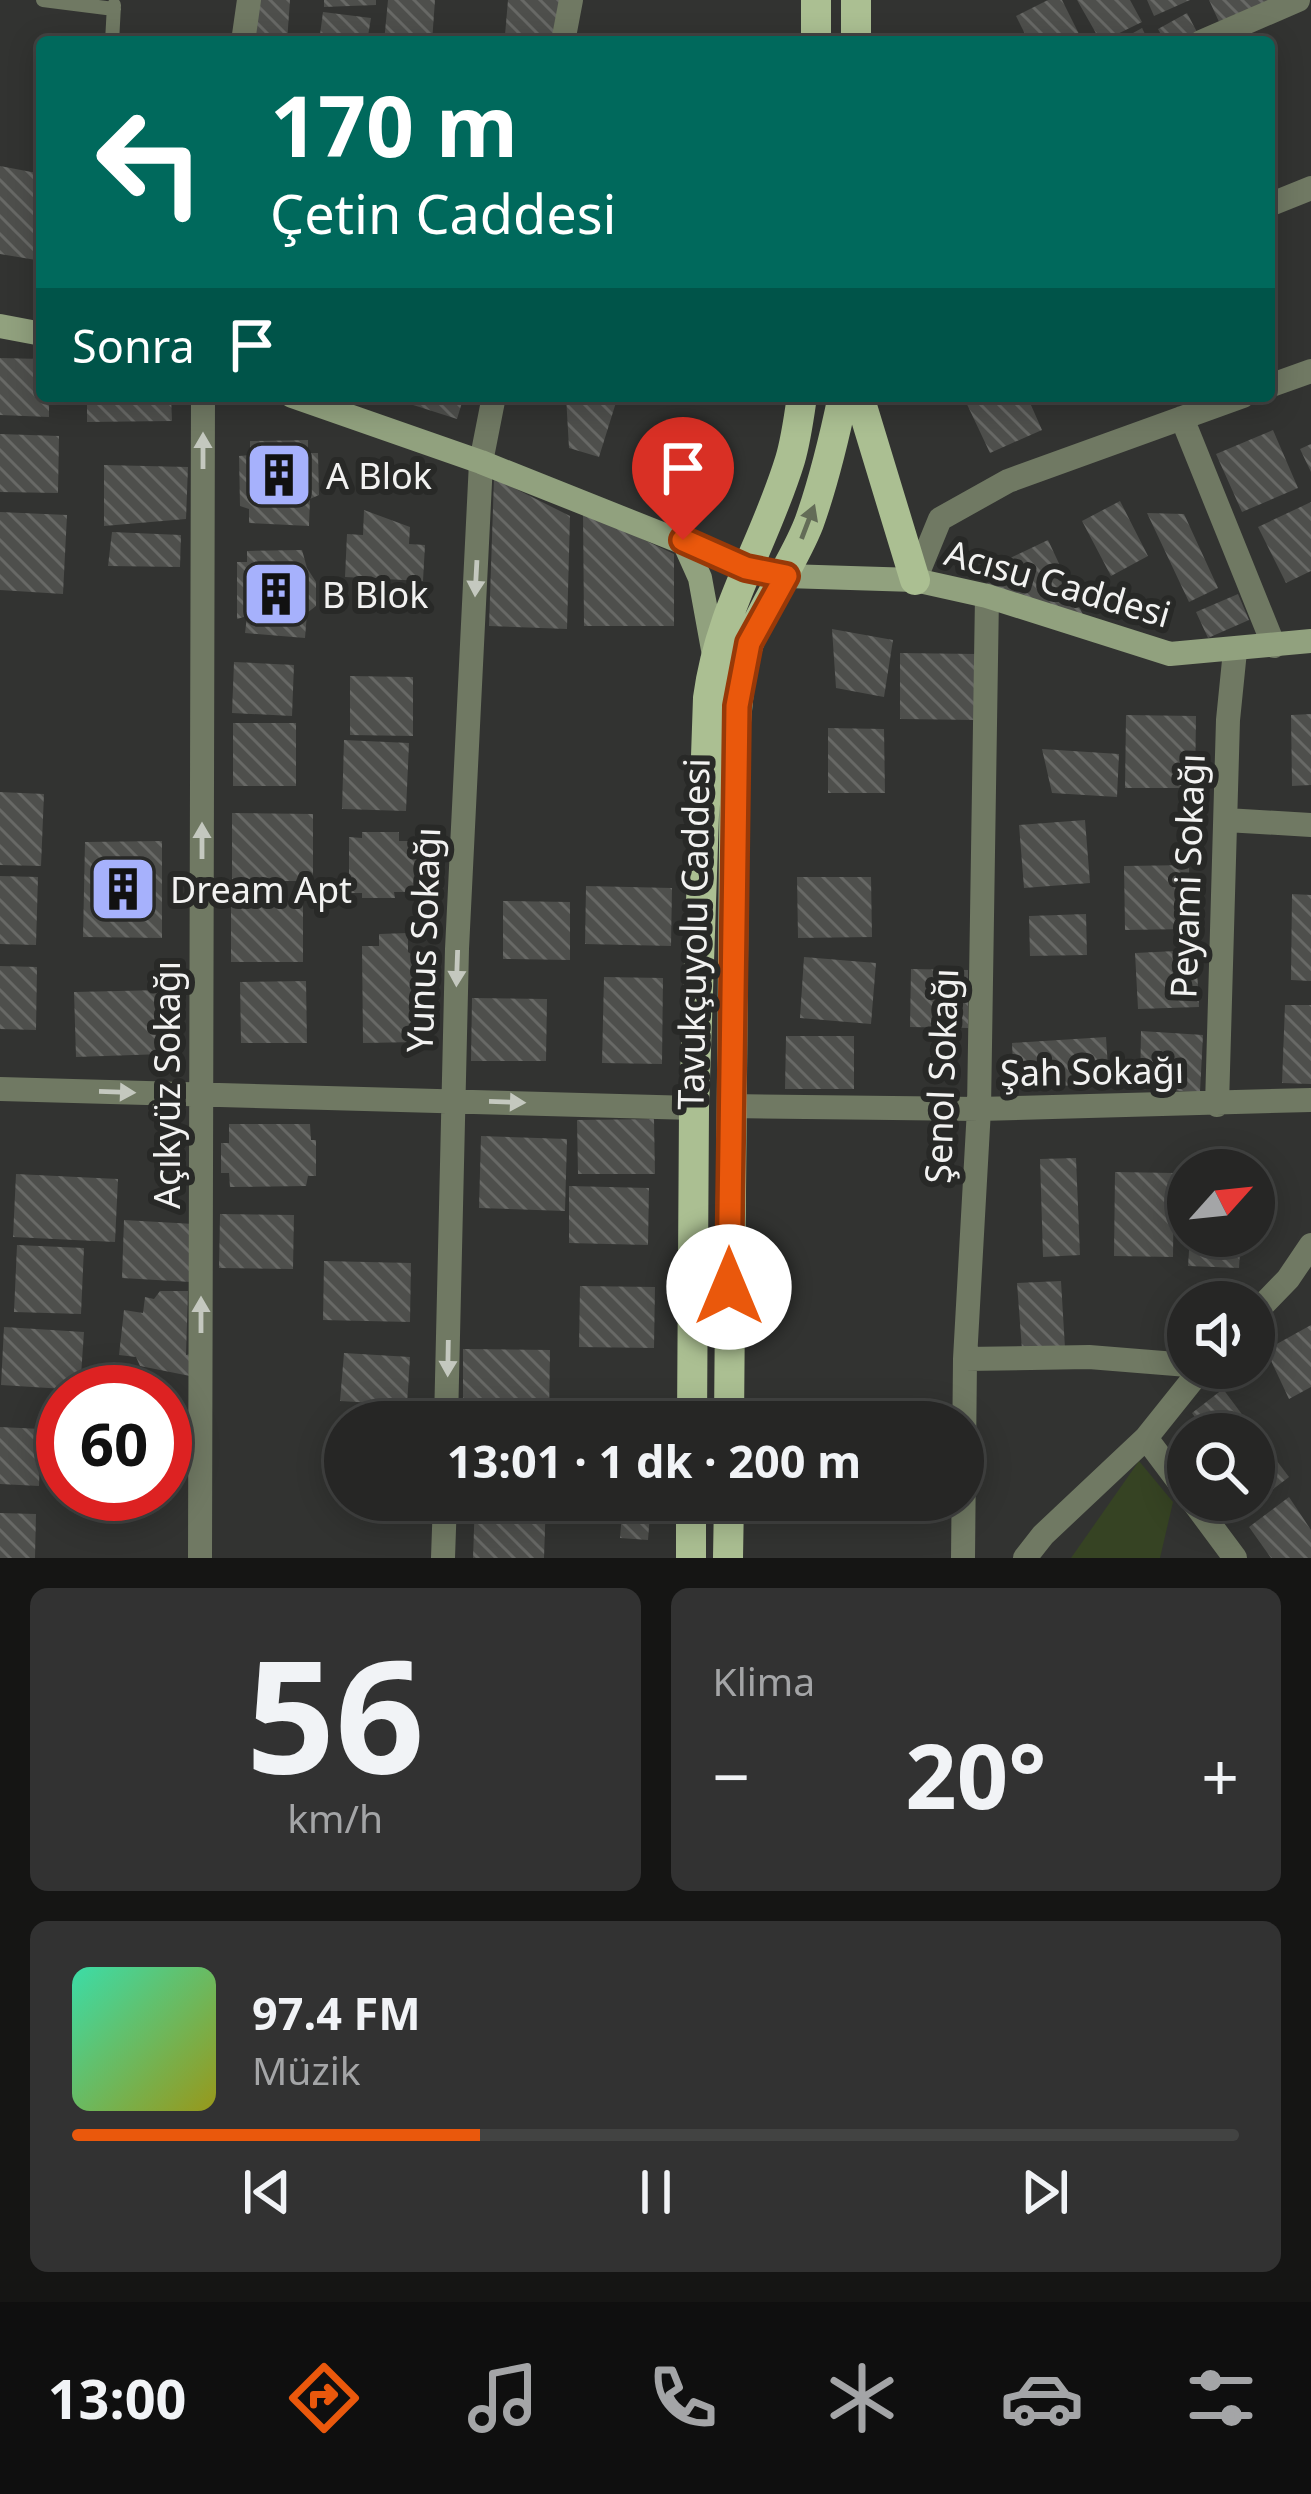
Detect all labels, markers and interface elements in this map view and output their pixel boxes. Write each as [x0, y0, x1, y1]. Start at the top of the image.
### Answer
text: 170 m [270, 67, 518, 182]
icon: left [72, 84, 228, 240]
text: Çetin Caddesi [270, 176, 617, 250]
icon: arrive [219, 312, 285, 378]
text: Sonra [72, 315, 195, 376]
pin [632, 417, 734, 540]
one-way arrow [193, 431, 213, 469]
icon: arrive [650, 435, 716, 501]
building icon: A Blok [244, 440, 314, 510]
place label: A Blok [326, 451, 432, 500]
one-way arrow [799, 504, 818, 540]
street label: Acısu Caddesi [940, 527, 1176, 639]
building icon: B Blok [241, 559, 311, 629]
one-way arrow [466, 560, 485, 598]
place label: B Blok [322, 570, 428, 619]
street label: Peyami Sokağı [1158, 753, 1216, 999]
street label: Tavukçuyolu Caddesi [665, 758, 721, 1110]
one-way arrow [192, 821, 212, 859]
street label: Yunus Sokağı [395, 827, 451, 1053]
building icon: Dream Apt [88, 854, 158, 924]
place label: Dream Apt [170, 865, 352, 914]
one-way arrow [447, 950, 466, 988]
street label: Açıkyüz Sokağı [142, 961, 191, 1209]
street label: Şenol Sokağı [913, 968, 969, 1184]
street label: Şah Sokağı [1000, 1045, 1184, 1097]
one-way arrow [99, 1083, 137, 1102]
one-way arrow [489, 1092, 527, 1111]
north arrow [1167, 1149, 1275, 1257]
map controls [1167, 1149, 1275, 1521]
position arrow [666, 1224, 792, 1350]
button: sound [1167, 1281, 1275, 1389]
one-way arrow [191, 1295, 211, 1333]
one-way arrow [438, 1340, 457, 1378]
speed limit sign: 60 [36, 1365, 192, 1521]
button: search [1167, 1413, 1275, 1521]
text: 13:01 · 1 dk · 200 m [447, 1430, 861, 1491]
text: 56 [246, 1606, 424, 1819]
text: Klima [713, 1654, 815, 1707]
text: 20° [905, 1713, 1046, 1835]
text: − [713, 1730, 750, 1820]
text: + [1201, 1730, 1239, 1820]
text: km/h [287, 1791, 383, 1844]
text: 97.4 FM [252, 1982, 421, 2043]
text: Müzik [252, 2043, 361, 2096]
icon: previous [234, 2159, 300, 2225]
icon: pause [623, 2159, 689, 2225]
icon: next [1012, 2159, 1078, 2225]
icon: directions [282, 2356, 366, 2440]
icon: music [461, 2356, 545, 2440]
icon: phone [641, 2356, 725, 2440]
icon: climate [820, 2356, 904, 2440]
icon: car [1000, 2356, 1084, 2440]
icon: filters [1179, 2356, 1263, 2440]
text: 13:00 [48, 2361, 186, 2435]

